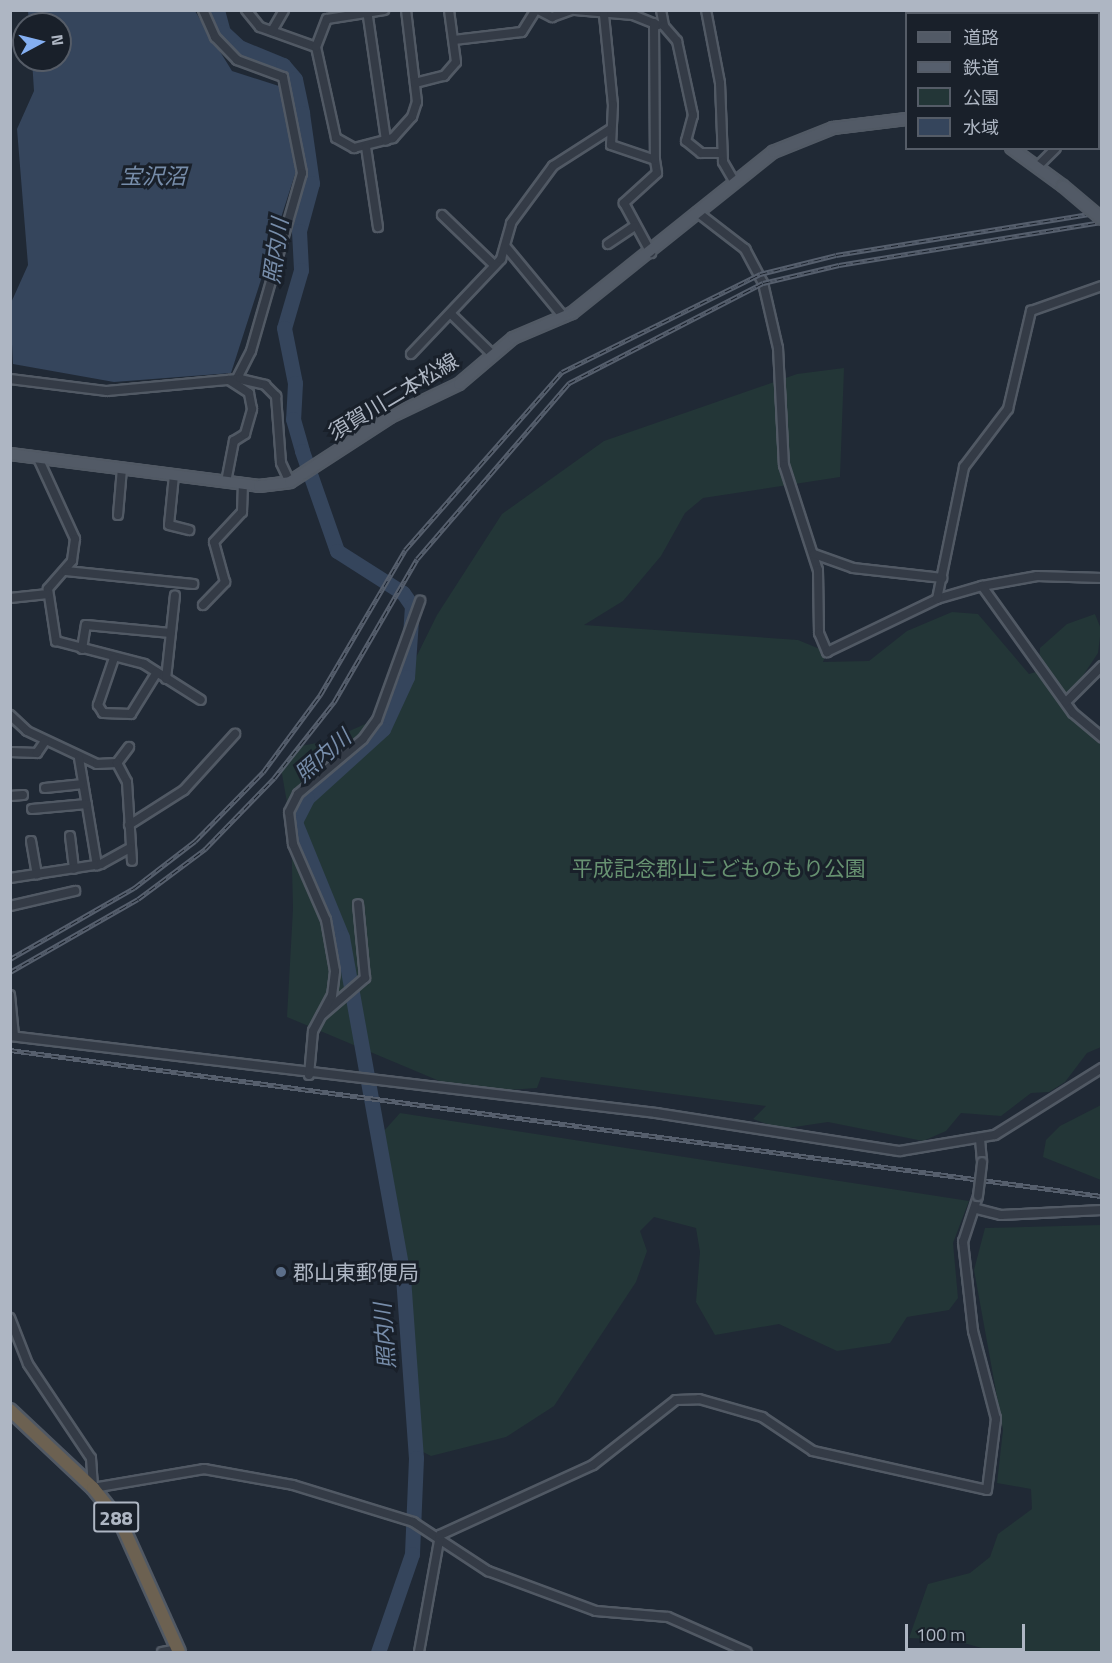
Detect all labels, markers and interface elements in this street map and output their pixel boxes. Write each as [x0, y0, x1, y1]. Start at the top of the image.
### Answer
north arrow [12, 12, 72, 72]
legend [905, 12, 1100, 150]
text: 道路 [963, 24, 999, 51]
text: N [45, 33, 70, 47]
text: 鉄道 [963, 54, 999, 81]
text: 公園 [963, 84, 999, 111]
text: 水域 [963, 114, 999, 141]
water label: 宝沢沼 [120, 164, 186, 190]
water label: 照内川 [258, 216, 294, 286]
street label: 須賀川二本松線 [324, 347, 462, 445]
water label: 照内川 [289, 724, 357, 788]
park label: 平成記念郡山こどものもり公園 [572, 855, 866, 881]
place label: 郡山東郵便局 [293, 1259, 419, 1285]
marker: 郡山東郵便局 [274, 1265, 288, 1279]
water label: 照内川 [370, 1302, 400, 1370]
road number: 288 [92, 1500, 140, 1534]
scale bar [908, 1612, 1028, 1650]
text: 100 m [916, 1621, 965, 1648]

